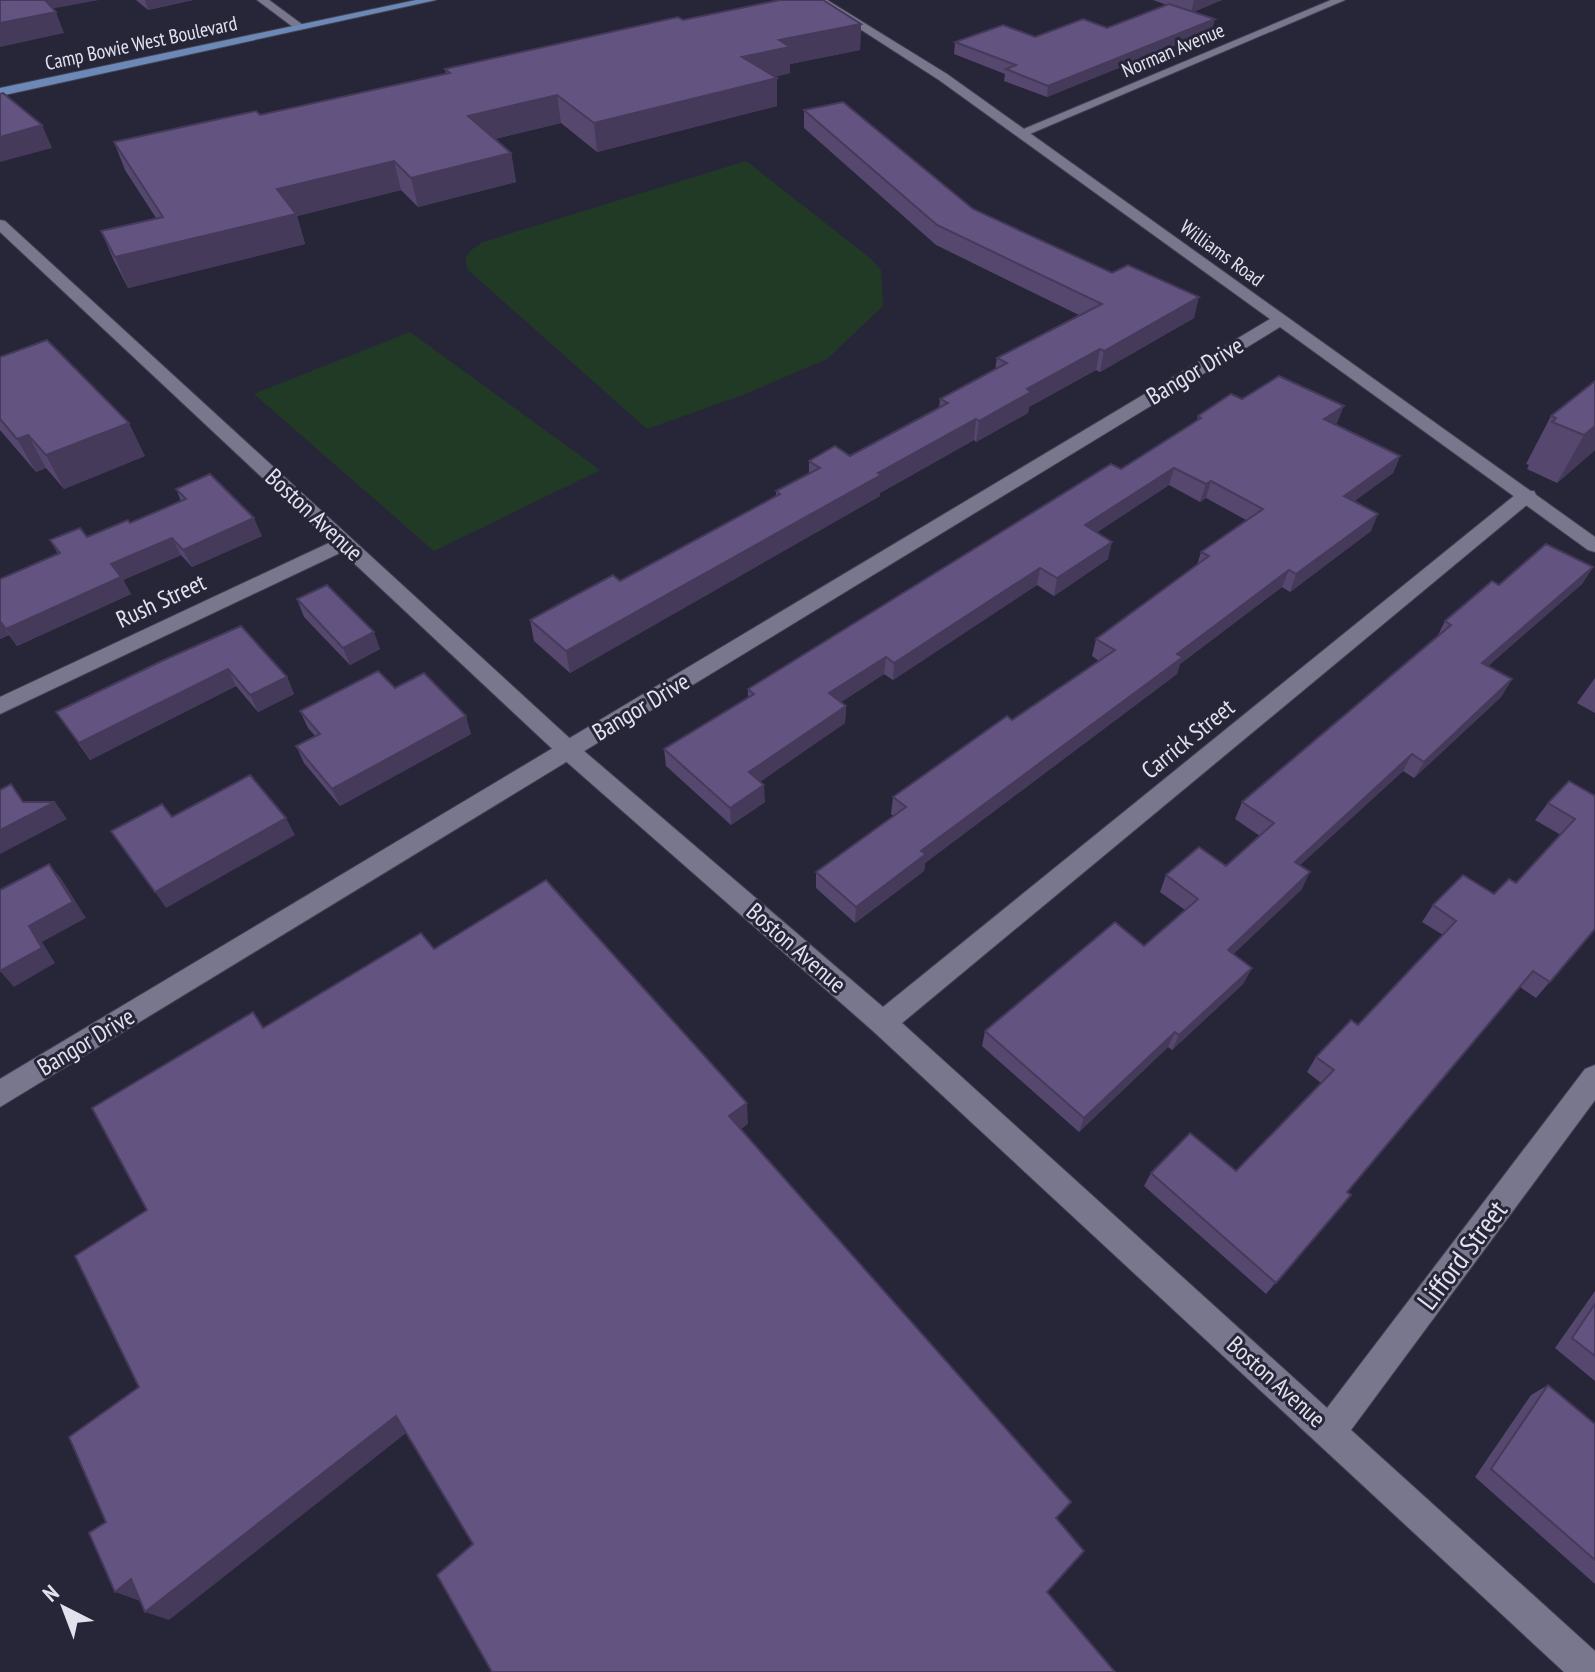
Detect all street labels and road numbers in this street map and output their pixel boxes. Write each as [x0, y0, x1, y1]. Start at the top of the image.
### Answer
street label: Camp Bowie West Boulevard [43, 10, 239, 76]
street label: Norman Avenue [1118, 17, 1228, 83]
street label: Williams Road [1175, 214, 1269, 292]
street label: Bangor Drive [1141, 330, 1249, 412]
street label: Boston Avenue [259, 462, 370, 568]
street label: Rush Street [111, 566, 211, 635]
street label: Bangor Drive [587, 666, 695, 748]
street label: Carrick Street [1135, 691, 1241, 785]
street label: Boston Avenue [740, 896, 853, 999]
street label: Bangor Drive [32, 1001, 140, 1083]
street label: Lifford Street [1408, 1192, 1515, 1317]
street label: Boston Avenue [1221, 1329, 1332, 1434]

